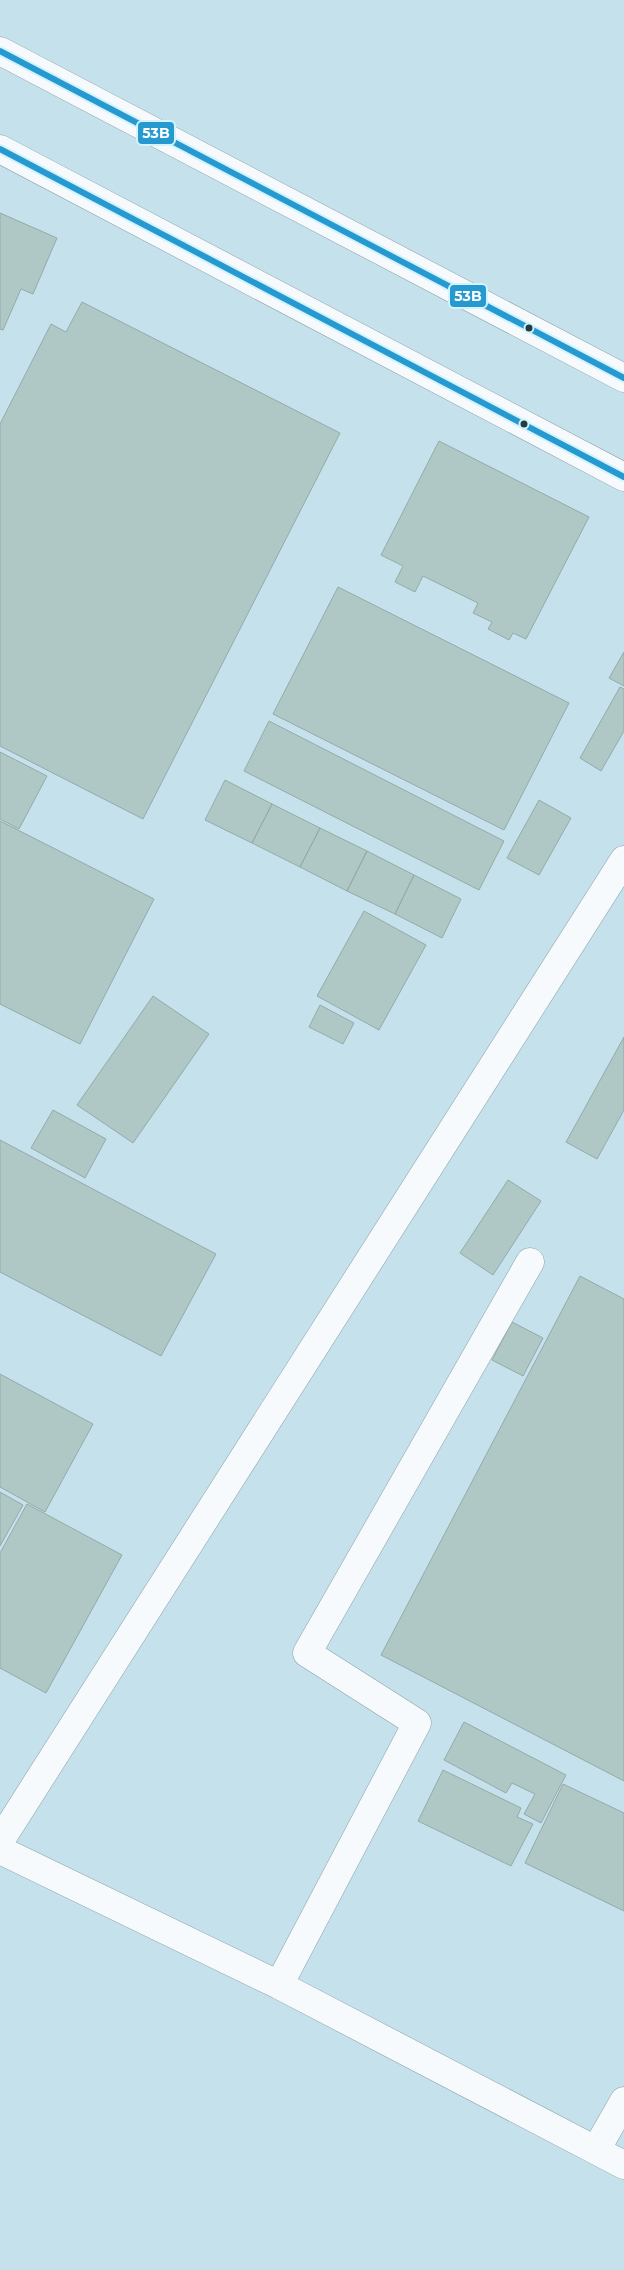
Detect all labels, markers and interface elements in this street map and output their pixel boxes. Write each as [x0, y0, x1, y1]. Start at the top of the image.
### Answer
line badge: 53B [137, 121, 175, 145]
text: 53B [142, 124, 170, 142]
line badge: 53B [449, 284, 487, 308]
text: 53B [454, 287, 482, 305]
unlabelled marker [524, 323, 534, 333]
unlabelled marker [519, 419, 529, 429]

